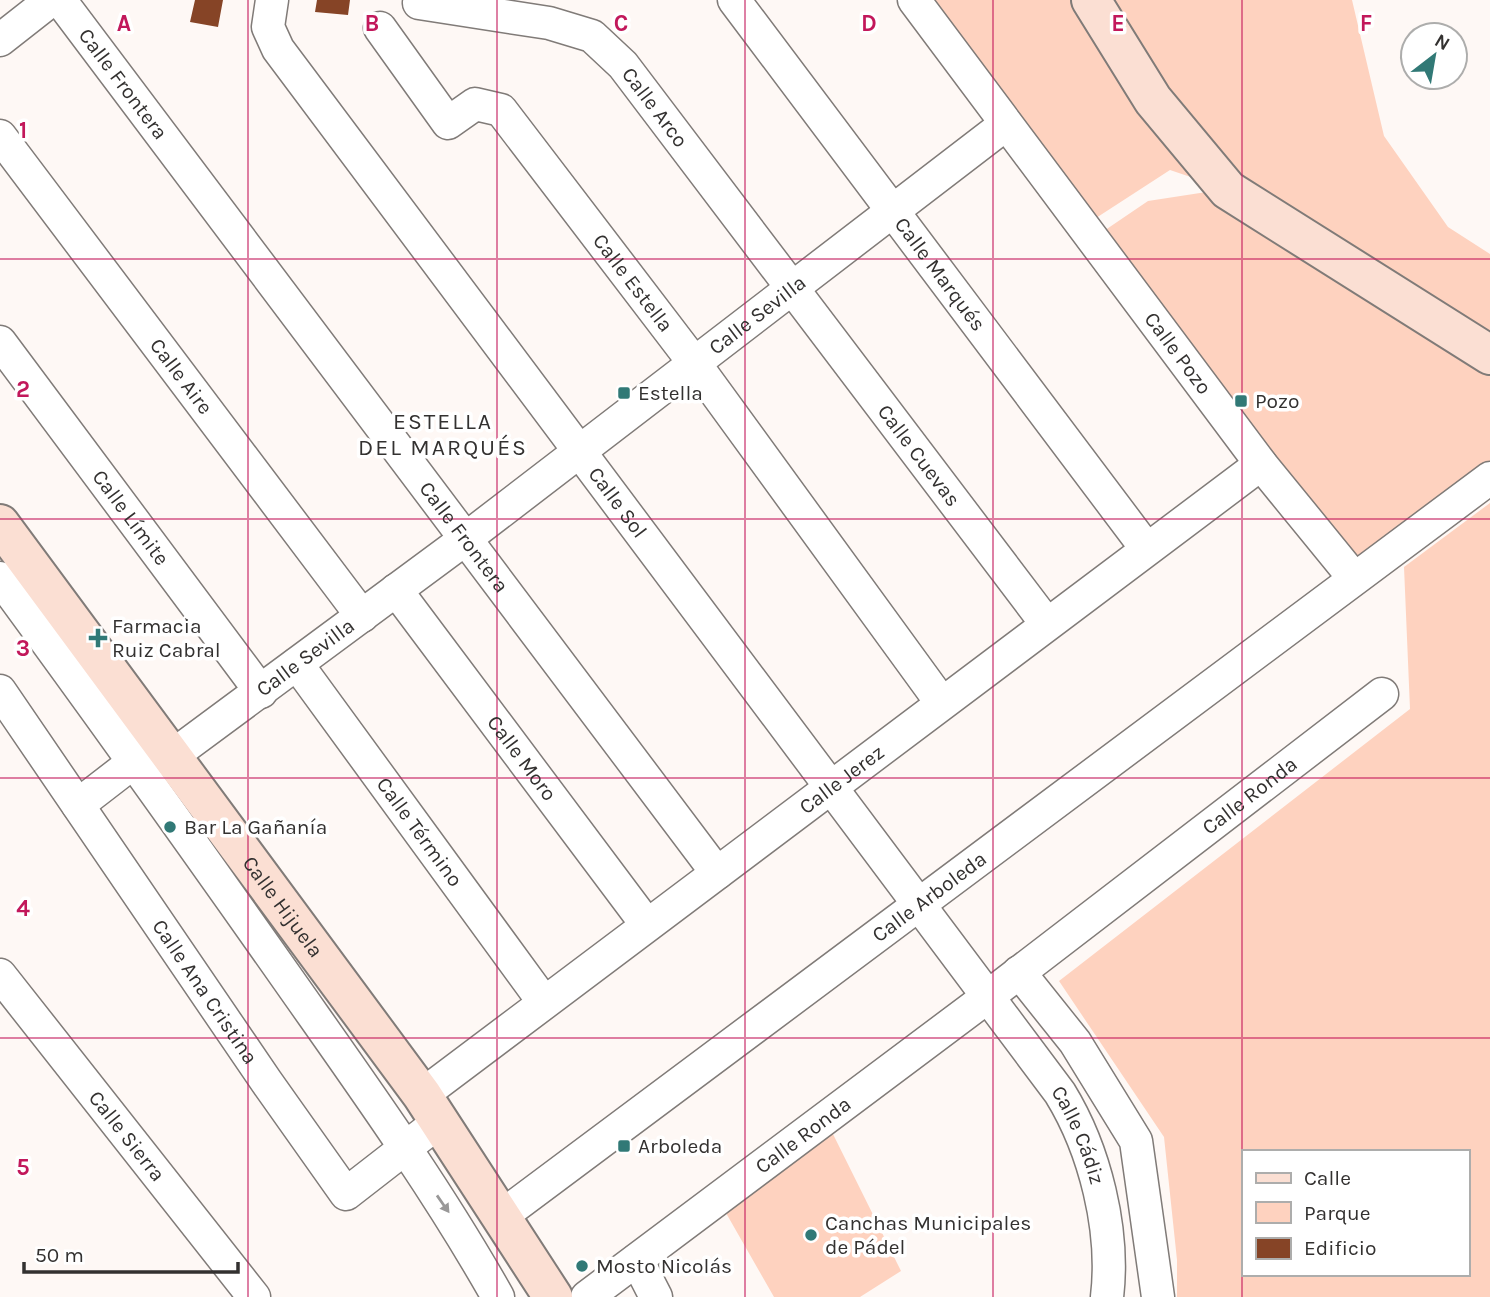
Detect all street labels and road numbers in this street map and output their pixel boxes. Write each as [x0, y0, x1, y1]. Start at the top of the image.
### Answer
street label: Calle Frontera [74, 24, 173, 144]
street label: Calle Arco [617, 62, 693, 152]
street label: Calle Marqués [890, 213, 991, 336]
street label: Calle Estella [588, 229, 678, 337]
street label: Calle Sevilla [704, 270, 811, 360]
street label: Calle Pozo [1140, 307, 1217, 399]
street label: Calle Aire [145, 334, 218, 419]
street label: Calle Cuevas [873, 400, 965, 511]
street label: Calle Sol [583, 462, 652, 542]
street label: Calle Límite [88, 465, 174, 570]
street label: Calle Frontera [415, 477, 514, 597]
street label: Calle Sevilla [252, 613, 359, 701]
street label: Calle Moro [482, 711, 562, 805]
street label: Calle Jerez [795, 740, 889, 819]
street label: Calle Ronda [1198, 752, 1302, 840]
street label: Calle Término [372, 773, 467, 891]
street label: Calle Arboleda [867, 846, 991, 947]
street label: Calle Hijuela [238, 851, 328, 962]
street label: Calle Ana Cristina [147, 915, 263, 1069]
street label: Calle Cádiz [1046, 1081, 1109, 1187]
street label: Calle Sierra [84, 1086, 170, 1186]
street label: Calle Ronda [751, 1092, 856, 1179]

